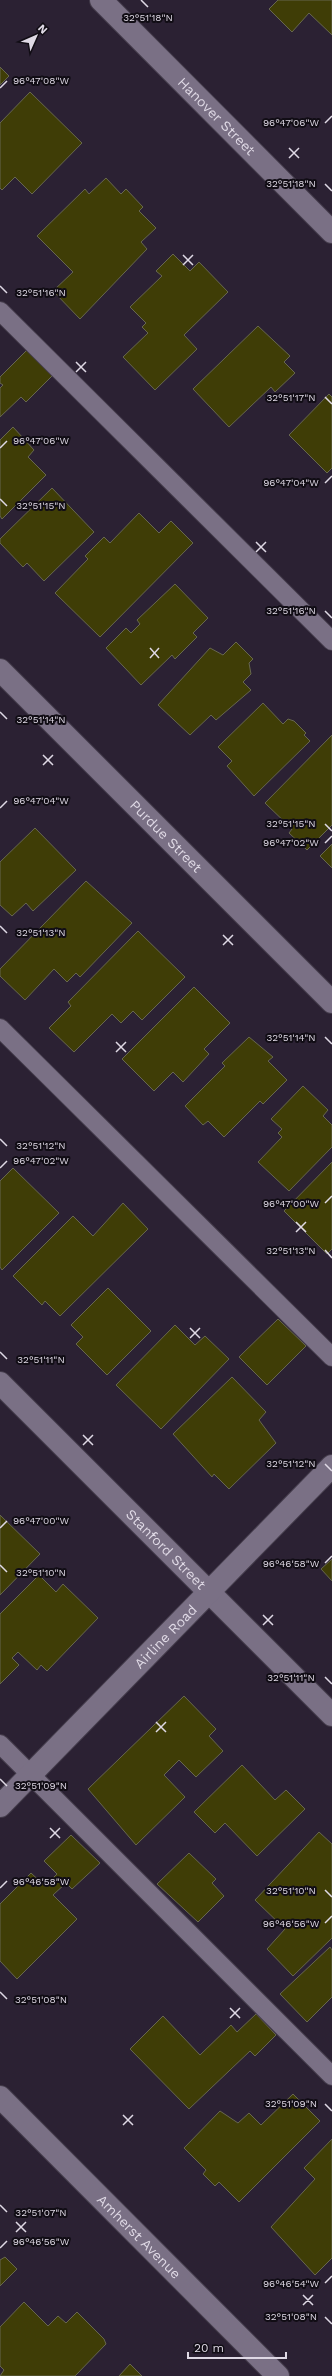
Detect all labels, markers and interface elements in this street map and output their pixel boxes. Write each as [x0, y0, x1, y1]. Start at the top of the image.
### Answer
text: 32°51'18"N [123, 12, 173, 23]
north arrow [16, 16, 56, 56]
text: N [35, 22, 50, 37]
street label: Hanover Street [175, 74, 259, 158]
text: 96°47'08"W [13, 75, 69, 86]
text: 96°47'06"W [263, 117, 319, 128]
text: 32°51'18"N [266, 178, 316, 189]
text: 32°51'16"N [16, 287, 66, 298]
text: 32°51'17"N [266, 392, 316, 403]
text: 96°47'06"W [13, 435, 69, 446]
text: 96°47'04"W [263, 477, 319, 488]
text: 32°51'15"N [16, 500, 66, 511]
text: 32°51'16"N [266, 605, 316, 616]
text: 32°51'14"N [16, 714, 66, 725]
text: 96°47'04"W [13, 795, 69, 806]
street label: Purdue Street [127, 797, 206, 876]
text: 32°51'15"N [266, 818, 316, 829]
text: 96°47'02"W [263, 837, 319, 848]
text: 32°51'13"N [16, 927, 66, 938]
text: 32°51'14"N [266, 1032, 316, 1043]
text: 32°51'12"N [16, 1140, 66, 1151]
text: 96°47'02"W [13, 1155, 69, 1166]
text: 96°47'00"W [263, 1198, 320, 1209]
text: 32°51'13"N [266, 1245, 316, 1256]
text: 32°51'11"N [17, 1354, 65, 1365]
text: 32°51'12"N [266, 1458, 316, 1469]
street label: Stanford Street [123, 1506, 210, 1593]
text: 96°47'00"W [13, 1515, 70, 1526]
text: 96°46'58"W [263, 1558, 320, 1569]
text: 32°51'10"N [16, 1567, 66, 1578]
street label: Airline Road [131, 1601, 200, 1672]
text: 32°51'11"N [267, 1672, 315, 1683]
text: 32°51'09"N [15, 1780, 67, 1791]
text: 96°46'58"W [13, 1876, 70, 1887]
text: 32°51'10"N [266, 1885, 316, 1896]
text: 96°46'56"W [263, 1918, 320, 1929]
text: 32°51'08"N [15, 1994, 67, 2005]
text: 32°51'09"N [265, 2098, 317, 2109]
street label: Amherst Avenue [94, 2191, 184, 2282]
text: 32°51'07"N [15, 2207, 67, 2218]
text: 96°46'56"W [13, 2236, 70, 2247]
text: 96°46'54"W [263, 2278, 319, 2289]
text: 32°51'08"N [265, 2311, 317, 2322]
scale bar [188, 2334, 286, 2360]
text: 20 m [194, 2341, 224, 2355]

